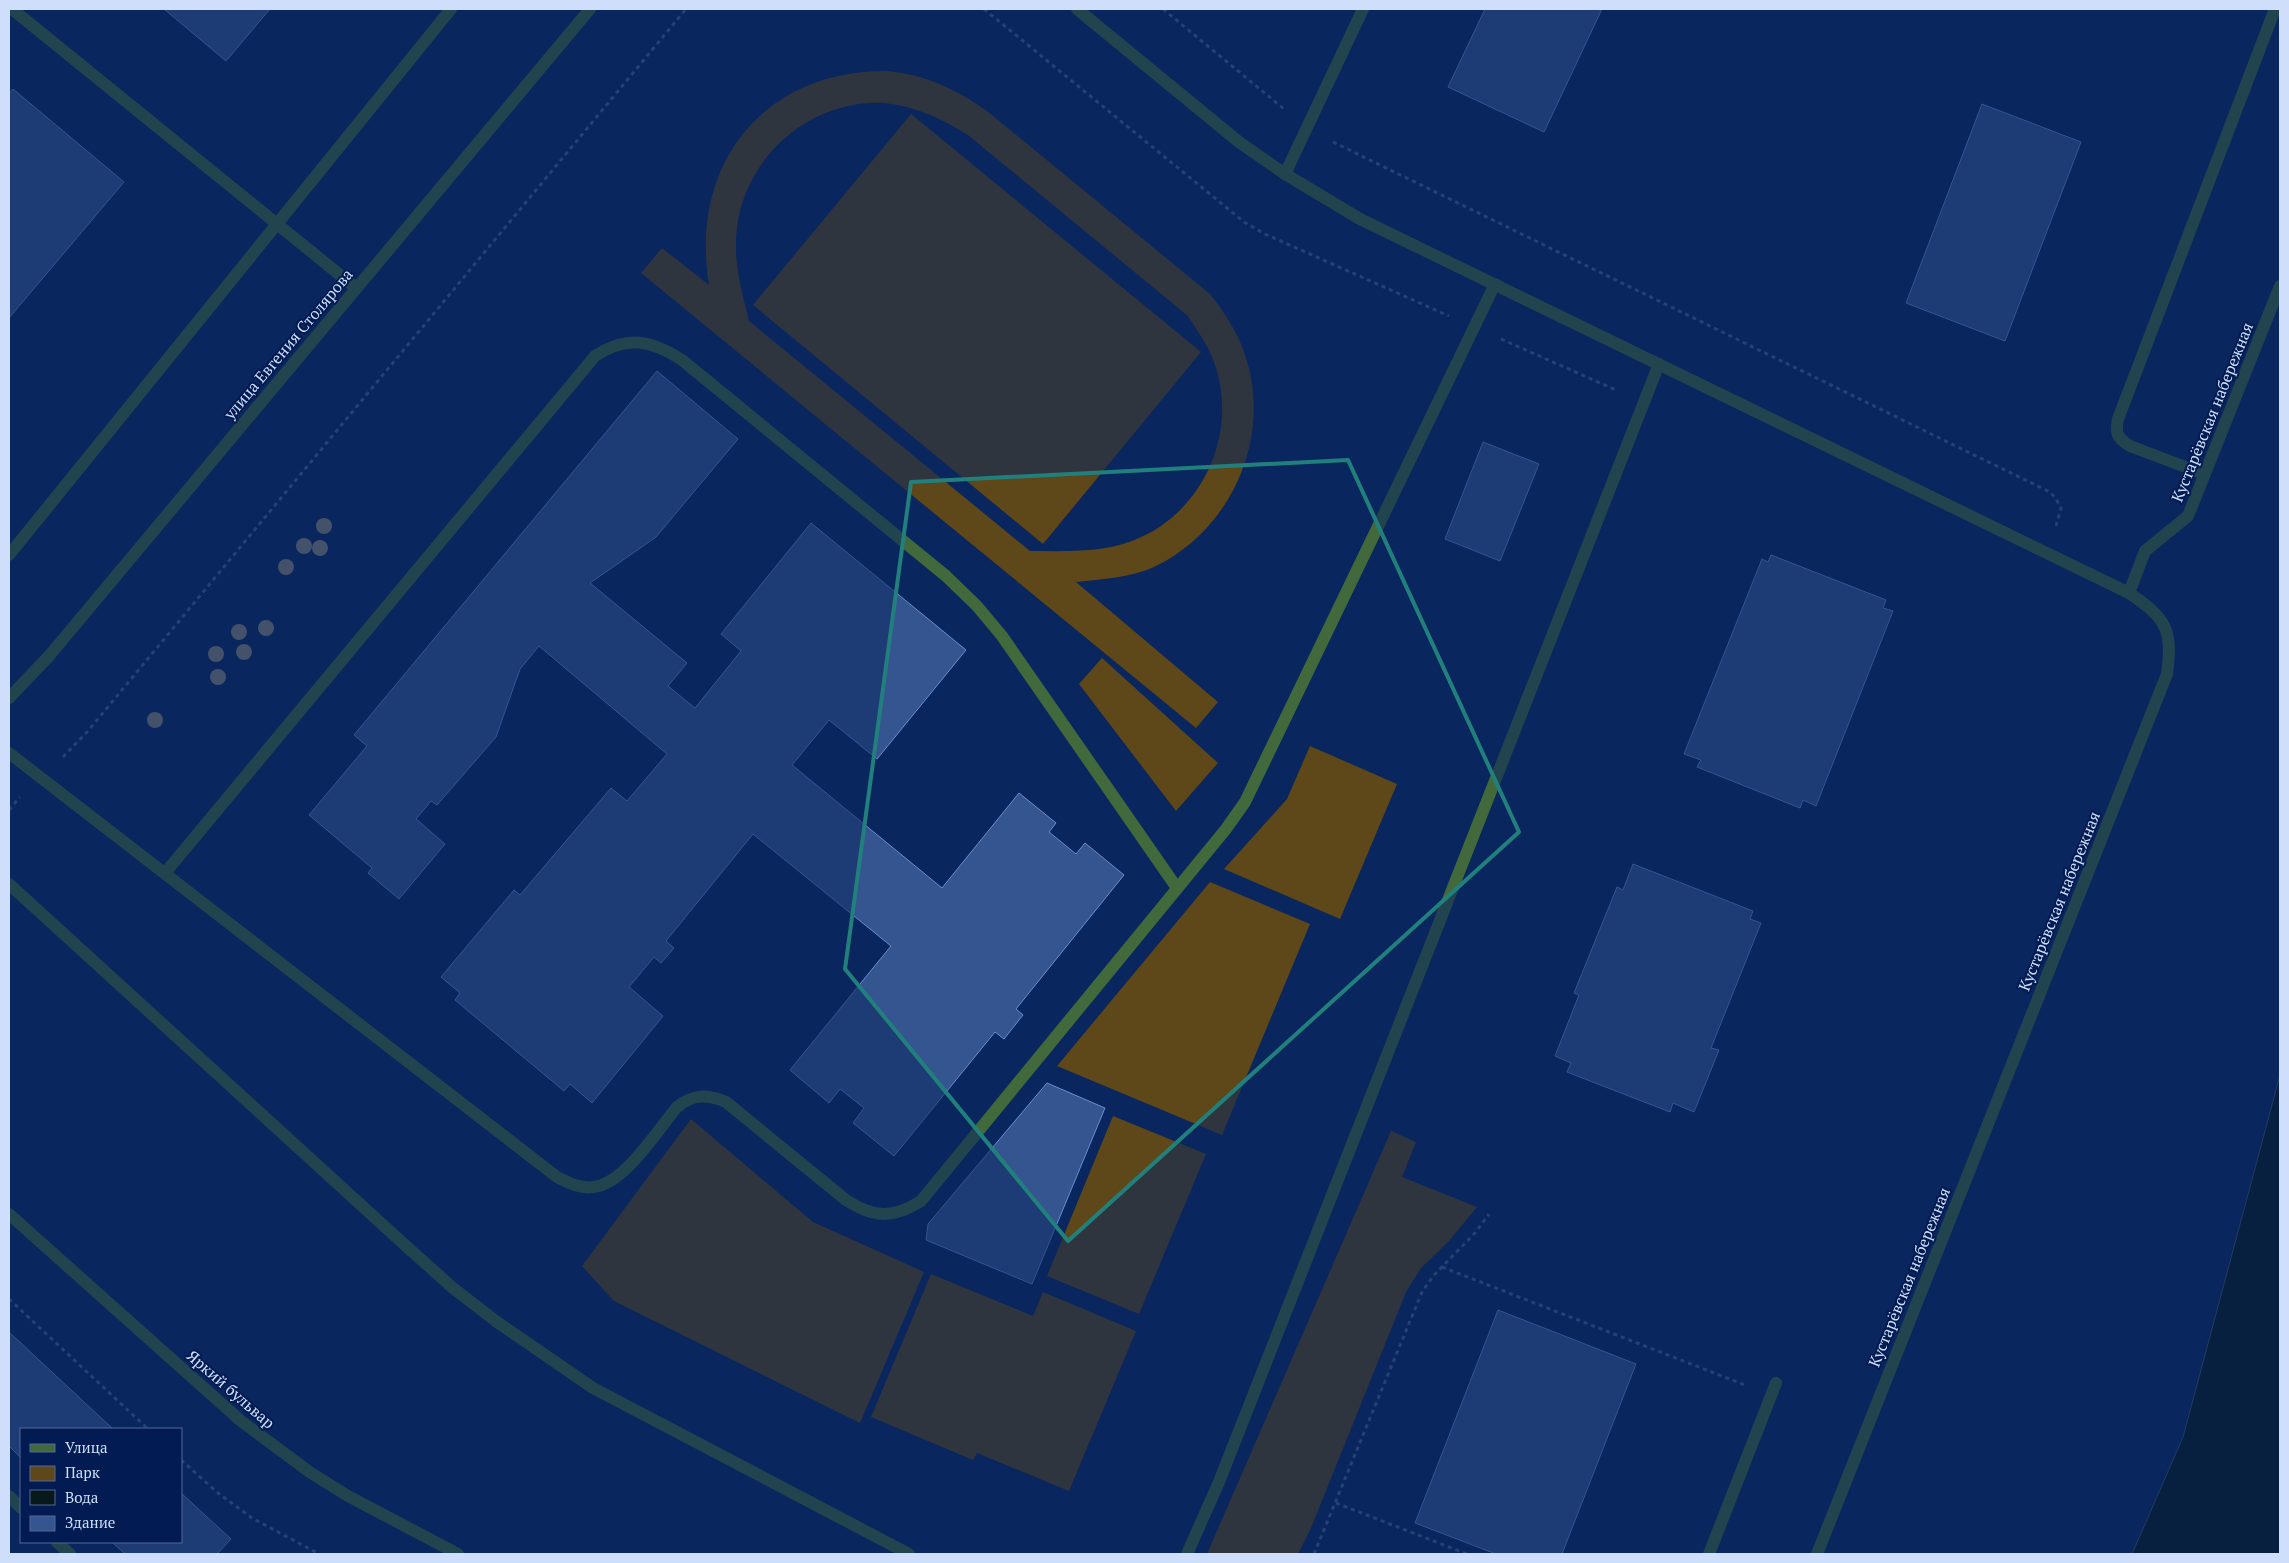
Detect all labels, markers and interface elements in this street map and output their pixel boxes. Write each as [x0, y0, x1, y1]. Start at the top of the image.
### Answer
street label: улица Евгения Столярова [218, 264, 358, 425]
street label: Кустарёвская набережная [2166, 319, 2258, 505]
street label: Кустарёвская набережная [2013, 808, 2105, 994]
street label: Кустарёвская набережная [1863, 1184, 1955, 1370]
street label: Яркий бульвар [182, 1345, 280, 1433]
legend [20, 1428, 182, 1543]
text: Улица [65, 1437, 108, 1457]
text: Парк [65, 1462, 101, 1482]
text: Вода [65, 1487, 99, 1507]
text: Здание [65, 1512, 115, 1532]

